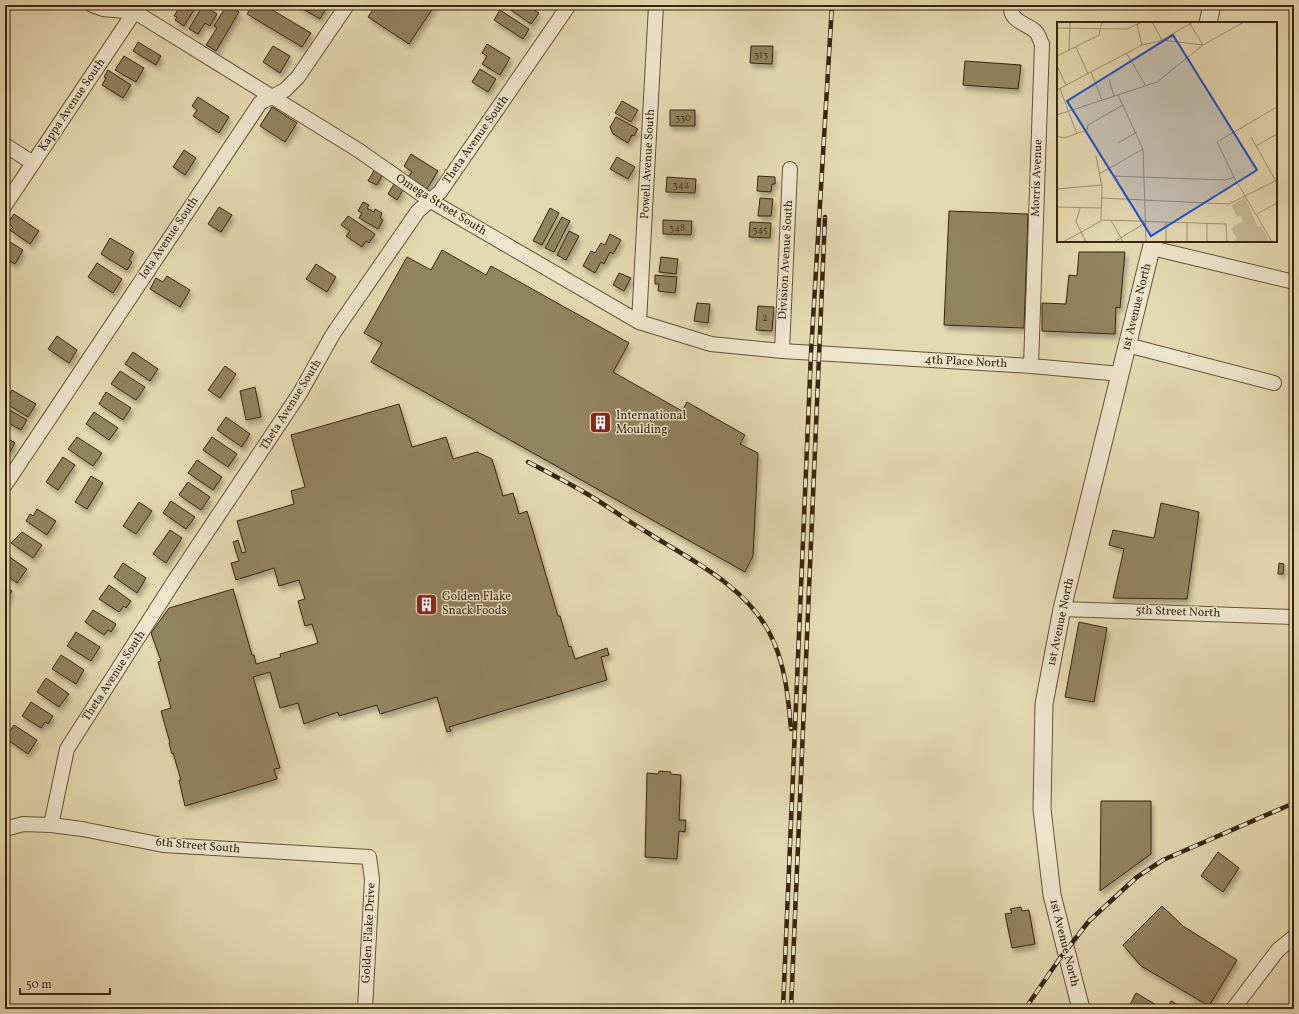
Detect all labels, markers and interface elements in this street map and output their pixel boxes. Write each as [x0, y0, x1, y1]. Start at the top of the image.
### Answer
inset map [1057, 22, 1277, 242]
house number: 313 [754, 48, 768, 62]
street label: Kappa Avenue South [35, 55, 109, 155]
street label: Theta Avenue South [439, 92, 513, 188]
street label: Powell Avenue South [637, 109, 659, 219]
house number: 330 [675, 111, 691, 125]
street label: Morris Avenue [1028, 139, 1046, 217]
street label: Omega Street South [392, 171, 490, 239]
house number: 342 [673, 178, 689, 192]
street label: Iota Avenue South [136, 194, 202, 282]
street label: Division Avenue South [775, 200, 797, 320]
house number: 348 [669, 221, 685, 235]
house number: 345 [752, 223, 768, 237]
street label: 1st Avenue North [1118, 262, 1156, 352]
house number: 2 [762, 311, 768, 325]
street label: 4th Place North [924, 352, 1008, 372]
street label: Theta Avenue South [256, 356, 326, 454]
place label: International Moulding [616, 408, 687, 438]
building icon: International Moulding [588, 410, 614, 436]
street label: 1st Avenue North [1044, 576, 1078, 668]
place label: Golden Flake Snack Foods [442, 589, 511, 619]
building icon: Golden Flake Snack Foods [414, 591, 440, 617]
street label: 5th Street North [1135, 603, 1221, 621]
street label: Theta Avenue South [79, 628, 149, 724]
street label: 6th Street South [155, 834, 241, 858]
street label: Golden Flake Drive [358, 882, 380, 984]
street label: 1st Avenue North [1045, 898, 1083, 988]
scale bar [20, 970, 110, 996]
text: 50 m [26, 977, 52, 993]

